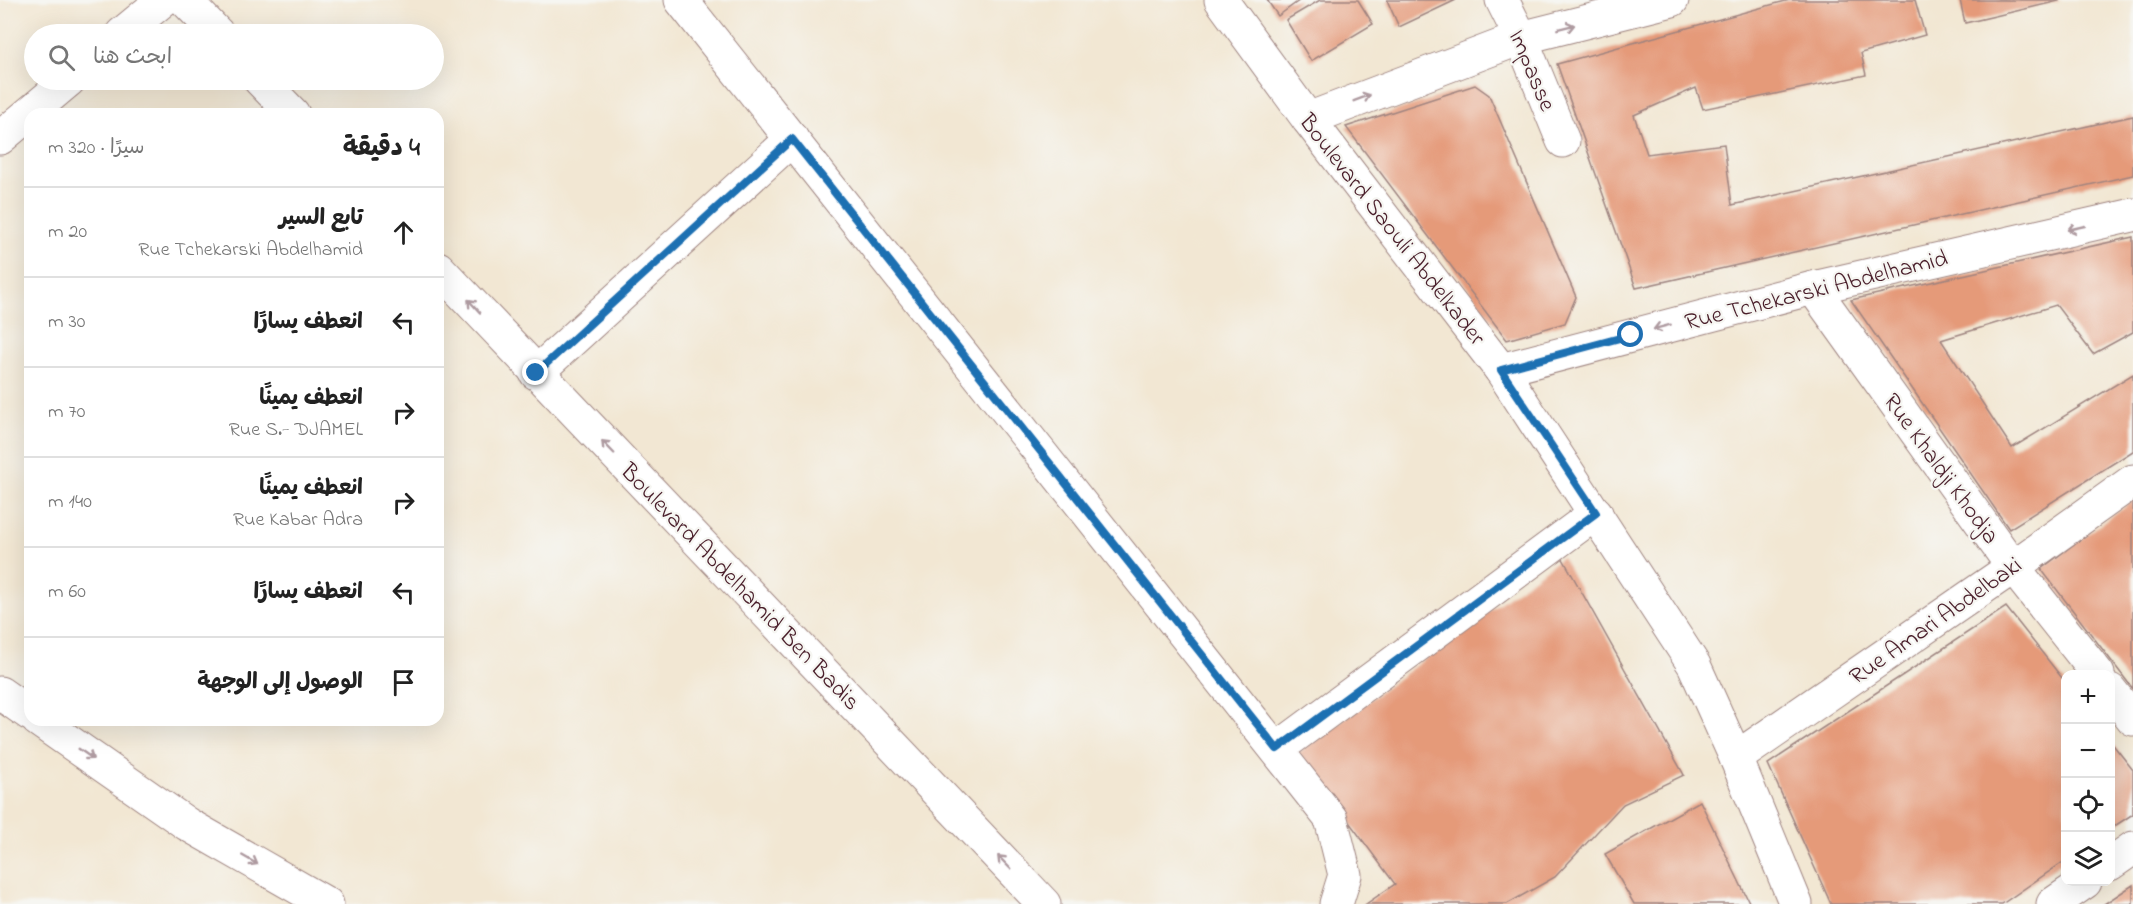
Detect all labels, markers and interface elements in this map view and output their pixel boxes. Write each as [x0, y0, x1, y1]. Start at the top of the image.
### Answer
one-way arrow [1556, 20, 1575, 32]
search box [24, 24, 444, 90]
street label: Impasse [1498, 25, 1564, 117]
icon: search [45, 41, 78, 74]
text: ابحث هنا [93, 42, 172, 74]
one-way arrow [1353, 92, 1371, 103]
street label: Boulevard Saouli Abdelkader [1289, 106, 1493, 354]
text: 4 دقيقة [343, 130, 420, 168]
text: سيرًا · 320 m [48, 134, 144, 163]
text: تابع السير [279, 203, 363, 235]
icon: ahead [387, 216, 420, 249]
text: 20 m [48, 218, 87, 247]
one-way arrow [2067, 223, 2086, 235]
text: Rue Tchekarski Abdelhamid [138, 236, 363, 265]
street label: Rue Tchekarski Abdelhamid [1681, 242, 1952, 341]
one-way arrow [467, 299, 481, 314]
icon: left [387, 306, 420, 339]
text: انعطف يسارًا [254, 307, 363, 339]
text: 30 m [48, 308, 85, 337]
route start [1617, 321, 1643, 347]
one-way arrow [1652, 322, 1671, 334]
route end [522, 359, 548, 385]
text: انعطف يمينًا [259, 383, 363, 415]
street label: Rue Khaldji Khodja [1873, 387, 2007, 552]
icon: right [387, 396, 420, 429]
text: 70 m [48, 398, 85, 427]
text: Rue S.- DJAMEL [229, 416, 363, 445]
one-way arrow [600, 440, 615, 455]
street label: Boulevard Abdelhamid Ben Badis [610, 455, 867, 720]
text: انعطف يمينًا [259, 473, 363, 505]
icon: right [387, 486, 420, 519]
text: 140 m [48, 488, 92, 517]
text: Rue Kabar Adra [233, 506, 363, 535]
street label: Rue Amari Abdelbaki [1843, 549, 2030, 695]
icon: left [387, 576, 420, 609]
text: انعطف يسارًا [254, 577, 363, 609]
text: 60 m [48, 578, 86, 607]
icon: arrive [387, 666, 420, 699]
text: الوصول إلى الوجهة [197, 667, 363, 699]
map controls [2061, 670, 2115, 886]
button: + [2061, 670, 2115, 724]
button: − [2061, 724, 2115, 778]
one-way arrow [78, 748, 94, 760]
button: locate [2061, 778, 2115, 832]
button: layers [2061, 832, 2115, 886]
one-way arrow [996, 854, 1011, 869]
one-way arrow [240, 855, 258, 866]

